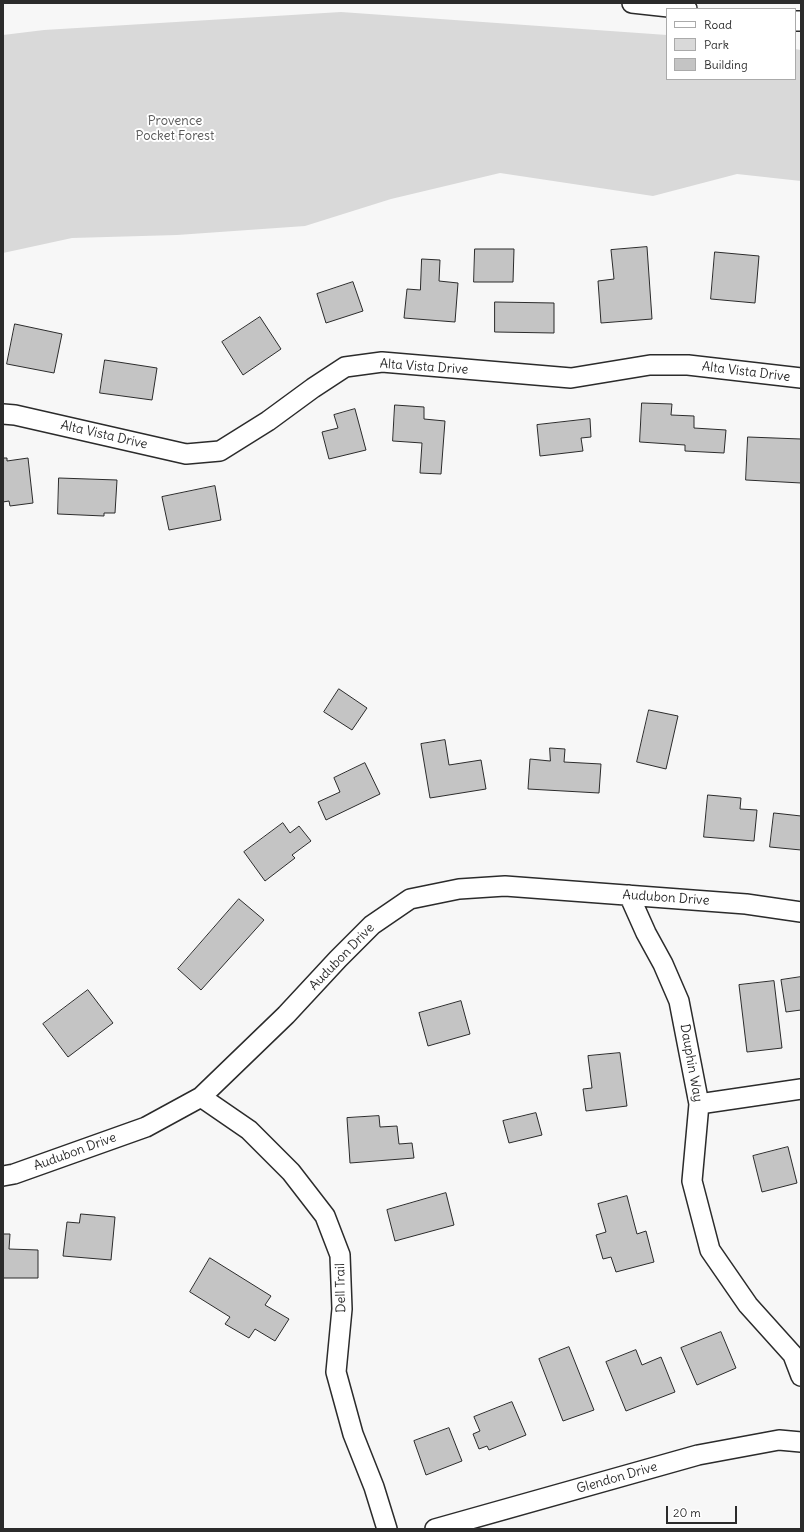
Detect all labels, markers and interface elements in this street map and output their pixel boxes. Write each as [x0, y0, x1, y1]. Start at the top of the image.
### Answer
legend [666, 8, 796, 80]
text: Road [704, 17, 732, 32]
text: Park [704, 37, 729, 52]
text: Building [704, 57, 748, 72]
park label: Provence Pocket Forest [136, 113, 214, 144]
street label: Alta Vista Drive [379, 356, 469, 378]
street label: Alta Vista Drive [701, 359, 791, 385]
street label: Alta Vista Drive [59, 417, 149, 453]
street label: Audubon Drive [622, 887, 710, 909]
street label: Audubon Drive [306, 920, 378, 994]
street label: Dauphin Way [676, 1023, 706, 1103]
street label: Audubon Drive [31, 1130, 119, 1174]
street label: Dell Trail [333, 1263, 349, 1313]
street label: Glendon Drive [575, 1459, 659, 1497]
scale bar [668, 1498, 739, 1524]
text: 20 m [673, 1505, 701, 1520]

